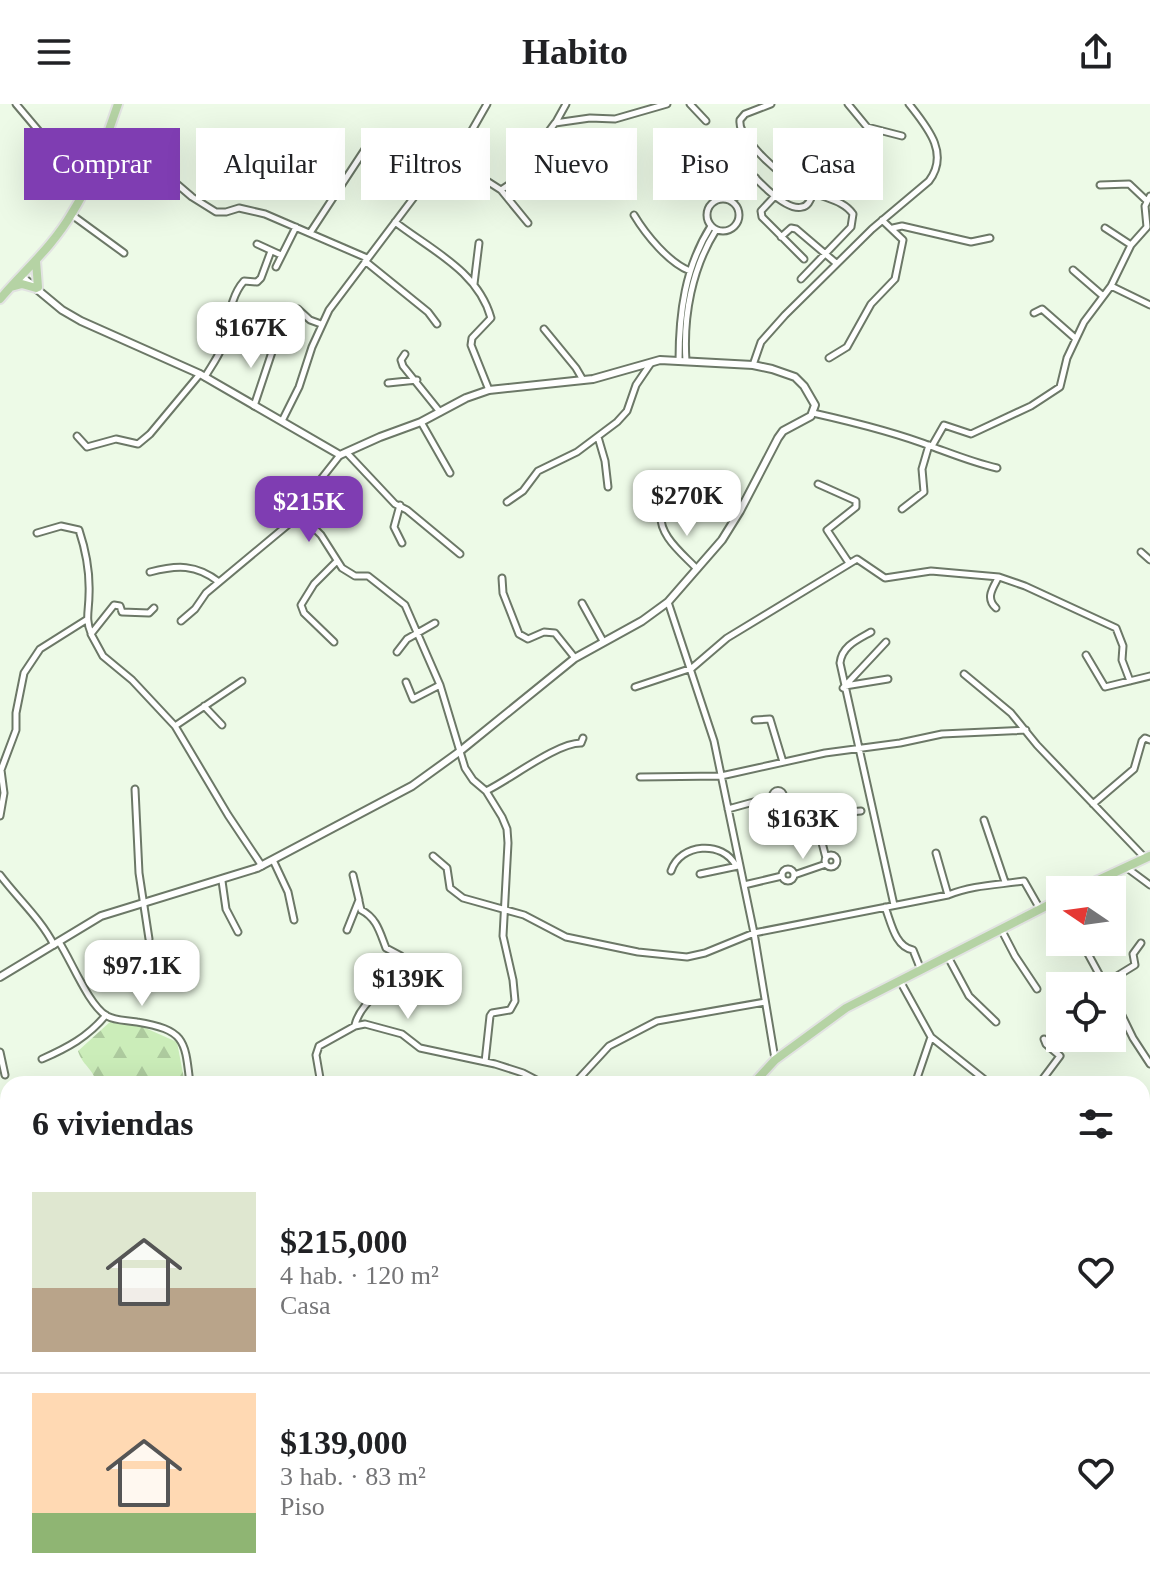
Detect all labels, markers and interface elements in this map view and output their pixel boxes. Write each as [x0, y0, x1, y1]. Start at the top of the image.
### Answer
icon: menu [32, 30, 76, 74]
icon: share [1074, 30, 1118, 74]
text: Habito [522, 32, 628, 72]
chip: Comprar [24, 128, 180, 200]
chip: Alquilar [196, 128, 345, 200]
chip: Filtros [361, 128, 490, 200]
chip: Nuevo [506, 128, 637, 200]
chip: Piso [653, 128, 757, 200]
chip: Casa [773, 128, 883, 200]
pin: $167K [195, 302, 307, 370]
text: $167K [215, 313, 287, 342]
pin: $270K [631, 470, 743, 538]
pin: $215K [253, 476, 365, 544]
text: $270K [651, 481, 723, 510]
text: $215K [273, 487, 345, 516]
pin: $163K [747, 793, 859, 861]
text: $163K [767, 804, 839, 833]
north arrow [1046, 876, 1126, 956]
map controls [1046, 876, 1126, 1052]
pin: $97.1K [77, 940, 207, 1008]
text: $97.1K [103, 951, 181, 980]
pin: $139K [352, 953, 464, 1021]
text: $139K [372, 964, 444, 993]
button: locate [1046, 972, 1126, 1052]
icon: filters [1074, 1102, 1118, 1146]
text: 6 viviendas [32, 1105, 194, 1142]
text: $215,000 [280, 1223, 408, 1260]
icon: home [96, 1224, 192, 1320]
icon: heart [1074, 1250, 1118, 1294]
text: 4 hab. · 120 m² [280, 1261, 439, 1290]
text: Casa [280, 1291, 331, 1320]
text: $139,000 [280, 1424, 408, 1461]
icon: home [96, 1425, 192, 1521]
icon: heart [1074, 1451, 1118, 1495]
text: 3 hab. · 83 m² [280, 1462, 426, 1491]
text: Piso [280, 1492, 325, 1521]

